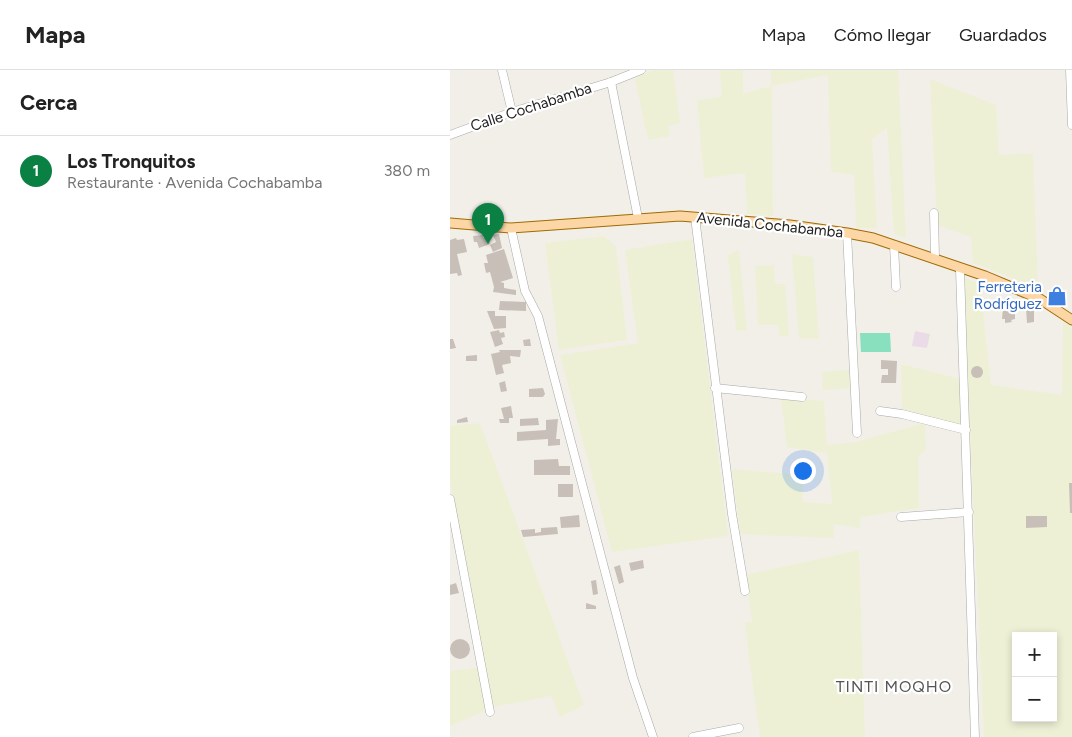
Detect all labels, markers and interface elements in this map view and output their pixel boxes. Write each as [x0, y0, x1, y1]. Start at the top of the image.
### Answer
text: Mapa [25, 20, 86, 49]
text: Mapa [761, 24, 806, 46]
text: Cómo llegar [834, 24, 931, 46]
text: Guardados [959, 24, 1047, 46]
street label: Calle Cochabamba [468, 79, 594, 135]
text: Cerca [20, 90, 77, 115]
text: Los Tronquitos [67, 150, 195, 173]
text: 1 [33, 161, 39, 180]
text: 380 m [384, 161, 430, 180]
text: Restaurante · Avenida Cochabamba [67, 173, 322, 192]
pin: 1 [472, 203, 504, 244]
street label: Avenida Cochabamba [696, 208, 844, 242]
place label: Ferreteria Rodríguez [974, 278, 1042, 313]
shop icon: Ferreteria Rodríguez [1046, 285, 1068, 307]
your location [790, 458, 816, 484]
map controls [1012, 632, 1057, 722]
button: + [1012, 632, 1057, 677]
district label: TINTI MOQHO [836, 677, 952, 696]
button: − [1012, 677, 1057, 722]

